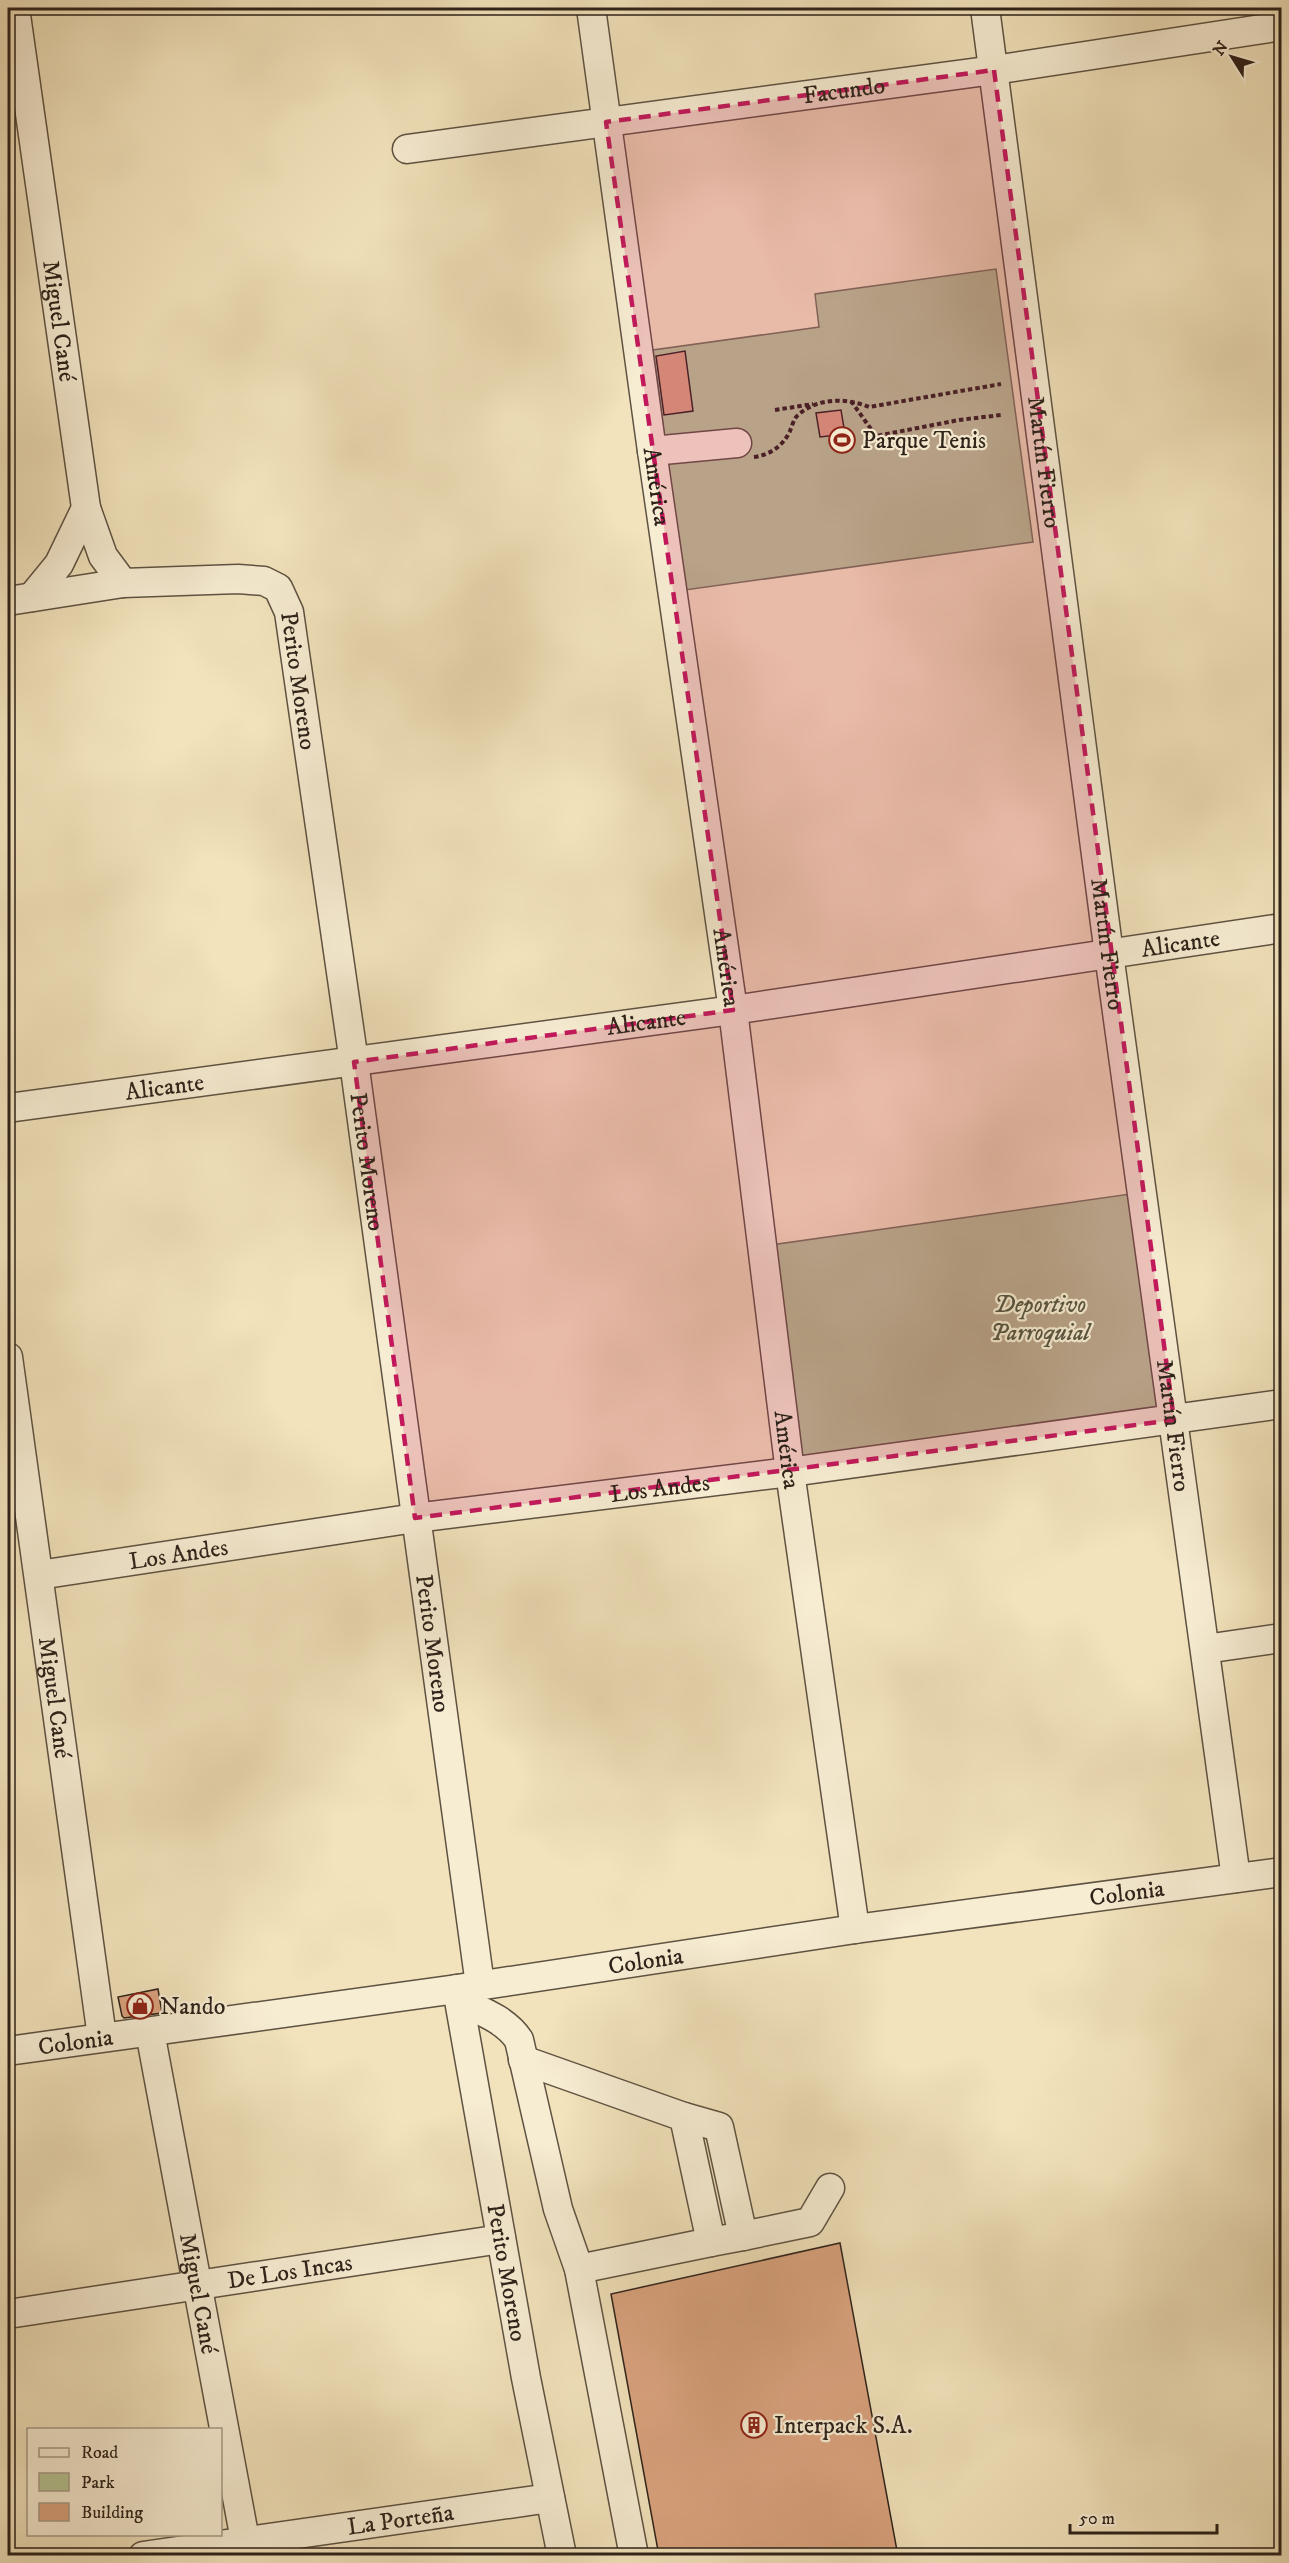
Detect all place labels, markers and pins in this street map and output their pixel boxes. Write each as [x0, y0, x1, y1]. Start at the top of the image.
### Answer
sports icon: Parque Tenis [827, 425, 857, 455]
place label: Parque Tenis [862, 426, 986, 456]
shop icon: Nando [125, 1991, 155, 2021]
place label: Nando [160, 1992, 225, 2022]
building icon: Interpack S.A. [739, 2410, 769, 2440]
place label: Interpack S.A. [774, 2411, 913, 2441]

